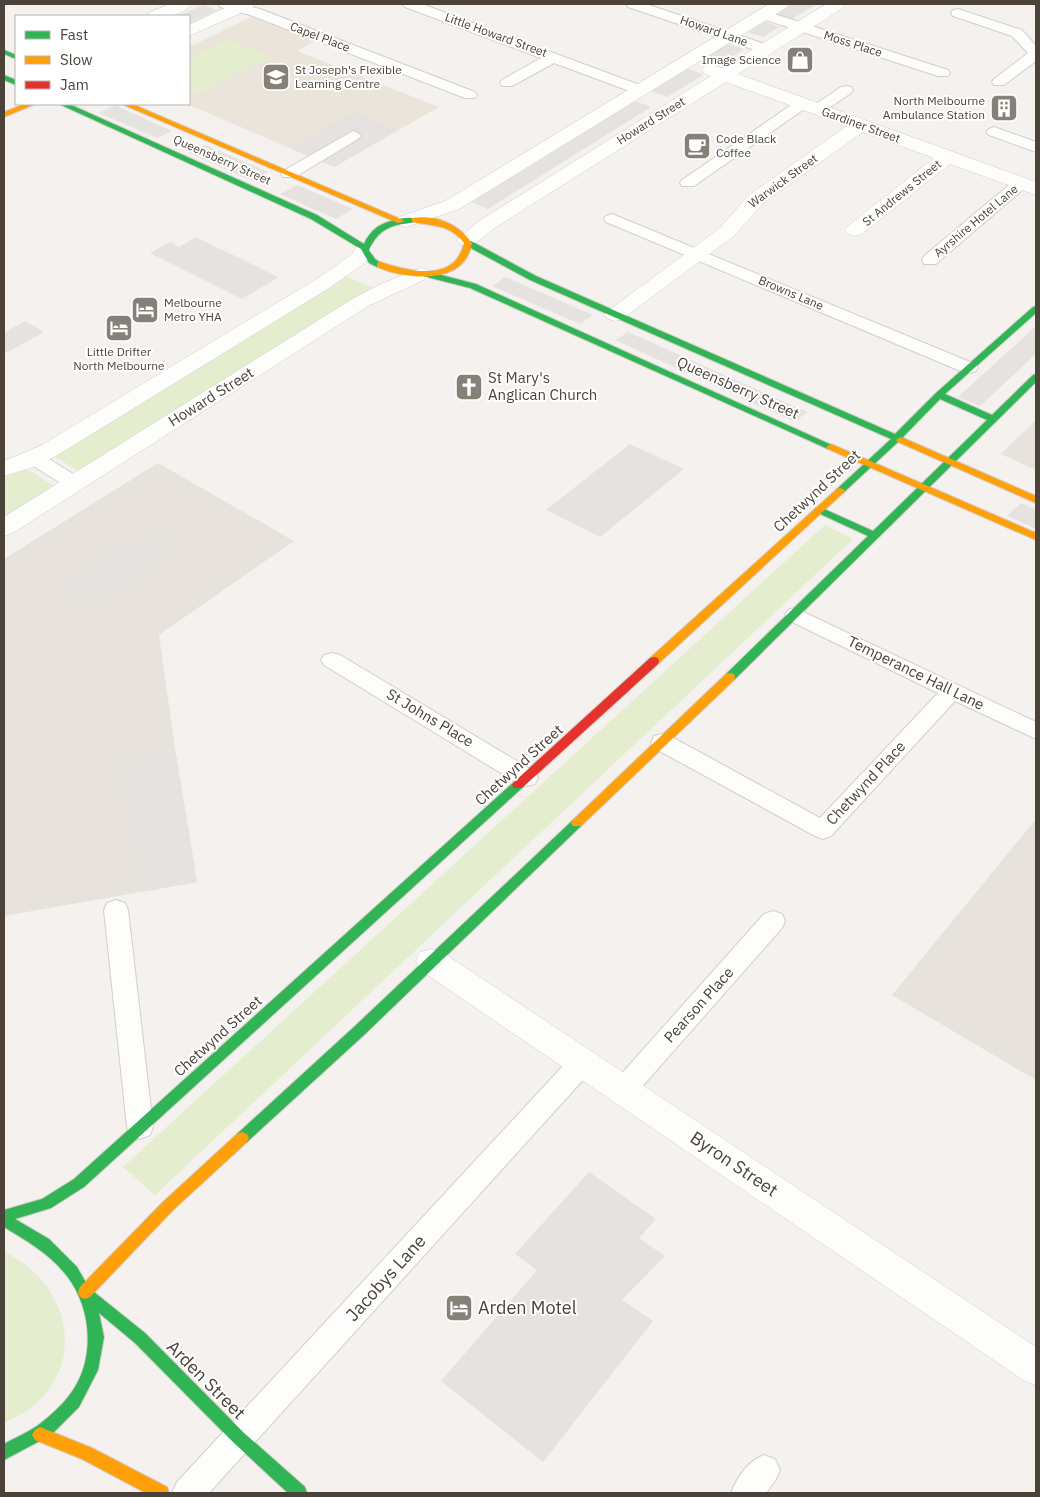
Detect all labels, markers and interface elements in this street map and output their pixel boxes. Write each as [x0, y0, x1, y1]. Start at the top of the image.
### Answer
street label: Little Howard Street [443, 9, 549, 60]
street label: Howard Lane [678, 12, 750, 49]
legend [15, 15, 190, 105]
street label: Capel Place [288, 18, 353, 55]
text: Fast [60, 25, 88, 44]
street label: Moss Place [822, 27, 885, 60]
shop icon: Image Science [785, 45, 815, 75]
text: Slow [60, 50, 93, 69]
place label: Image Science [702, 52, 781, 67]
school or university icon: St Joseph's Flexible Learning Centre [261, 62, 291, 92]
place label: St Joseph's Flexible Learning Centre [295, 62, 402, 91]
text: Jam [60, 75, 89, 94]
place label: North Melbourne Ambulance Station [883, 93, 985, 122]
building icon: North Melbourne Ambulance Station [989, 93, 1019, 123]
street label: Howard Street [614, 94, 688, 148]
street label: Gardiner Street [820, 103, 903, 146]
street label: Queensberry Street [171, 131, 273, 188]
cafe icon: Code Black Coffee [682, 131, 712, 161]
place label: Code Black Coffee [716, 131, 777, 160]
street label: Warwick Street [745, 150, 820, 211]
street label: St Andrews Street [859, 156, 944, 229]
street label: Ayrshire Hotel Lane [931, 181, 1021, 260]
street label: Browns Lane [756, 272, 826, 313]
hotel icon: Melbourne Metro YHA [130, 295, 160, 325]
place label: Melbourne Metro YHA [164, 295, 222, 324]
hotel icon: Little Drifter North Melbourne [104, 313, 134, 343]
place label: Little Drifter North Melbourne [73, 344, 165, 373]
street label: Queensberry Street [674, 352, 802, 423]
street label: Howard Street [165, 363, 257, 430]
place label: St Mary's Anglican Church [488, 368, 597, 404]
church icon: St Mary's Anglican Church [454, 372, 484, 402]
street label: Chetwynd Street [769, 445, 864, 536]
street label: Temperance Hall Lane [845, 631, 988, 714]
street label: St Johns Place [383, 684, 477, 751]
street label: Chetwynd Street [471, 720, 567, 809]
street label: Chetwynd Place [822, 737, 909, 829]
street label: Pearson Place [660, 963, 738, 1046]
street label: Chetwynd Street [170, 991, 266, 1080]
street label: Byron Street [686, 1126, 783, 1201]
street label: Jacobys Lane [341, 1229, 431, 1326]
hotel icon: Arden Motel [444, 1293, 474, 1323]
place label: Arden Motel [478, 1296, 577, 1319]
street label: Arden Street [162, 1335, 251, 1424]

